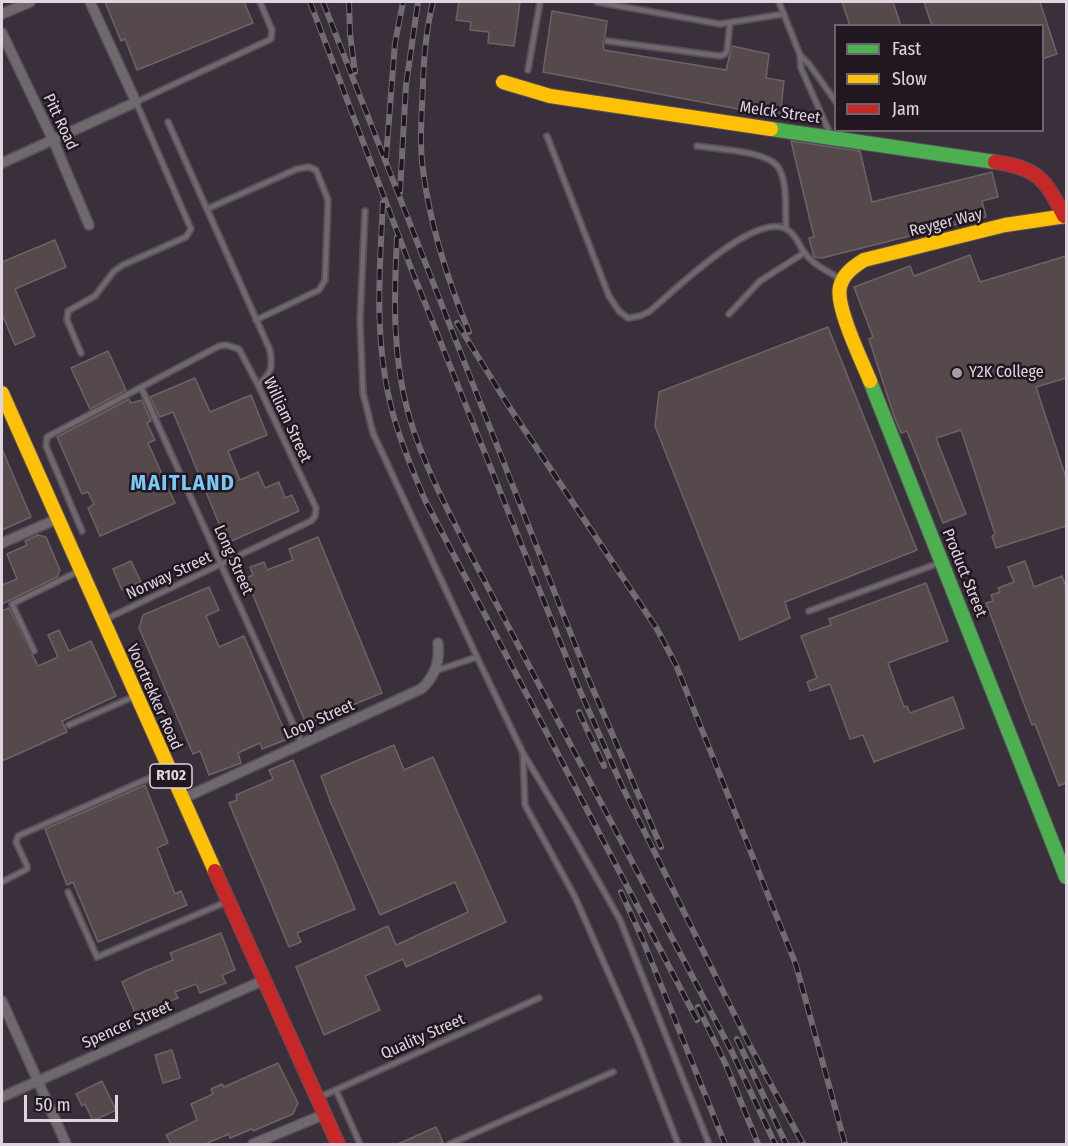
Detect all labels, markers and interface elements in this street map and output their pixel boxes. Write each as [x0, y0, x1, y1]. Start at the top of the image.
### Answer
legend [834, 24, 1044, 132]
text: Fast [892, 38, 921, 60]
text: Slow [892, 68, 927, 90]
street label: Pitt Road [39, 91, 81, 153]
street label: Melck Street [739, 98, 821, 128]
text: Jam [892, 98, 920, 120]
street label: Reyger Way [908, 205, 984, 241]
place label: Y2K College [969, 363, 1044, 383]
marker: Y2K College [950, 366, 964, 380]
street label: William Street [259, 374, 315, 466]
district label: MAITLAND [131, 471, 235, 497]
street label: Long Street [209, 522, 257, 598]
street label: Product Street [938, 526, 990, 620]
street label: Norway Street [123, 548, 215, 604]
street label: Voortrekker Road [122, 641, 186, 753]
street label: Loop Street [281, 696, 357, 744]
road number: R102 [150, 764, 192, 788]
street label: Spencer Street [79, 997, 175, 1053]
street label: Quality Street [378, 1010, 468, 1064]
scale bar [27, 1083, 122, 1121]
text: 50 m [35, 1094, 71, 1116]

